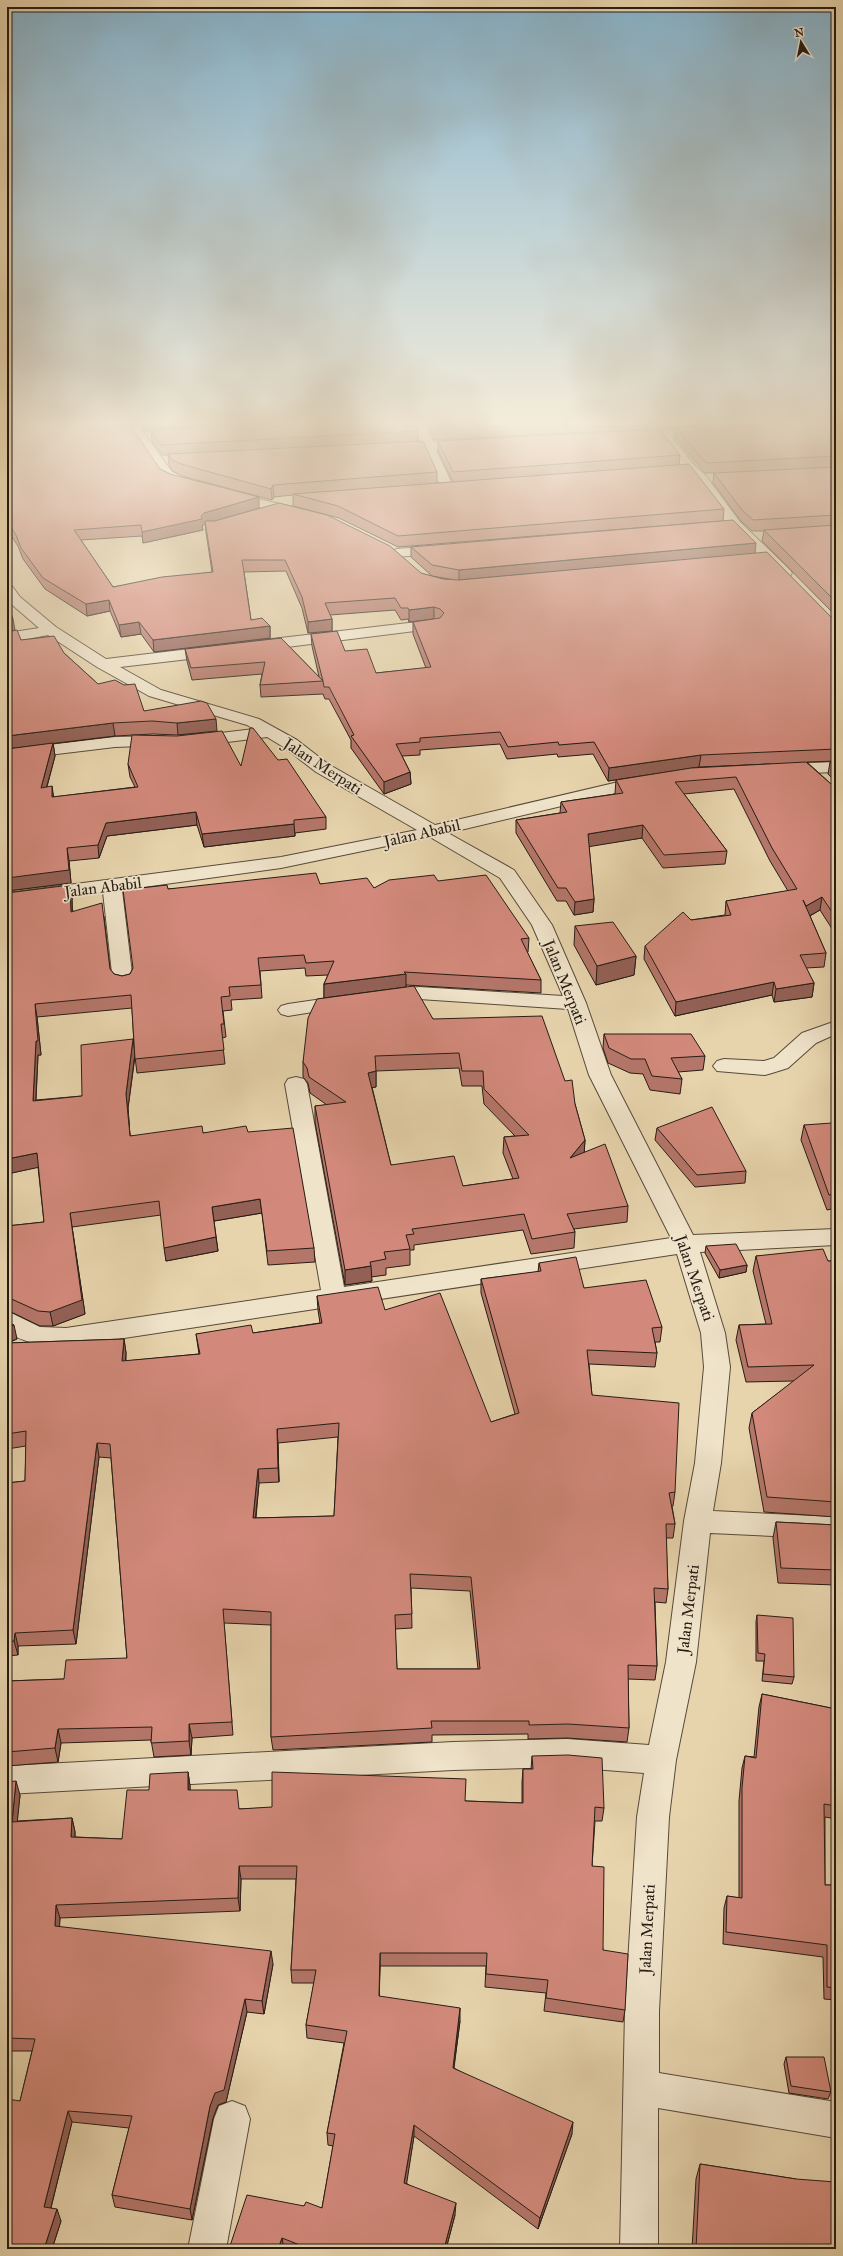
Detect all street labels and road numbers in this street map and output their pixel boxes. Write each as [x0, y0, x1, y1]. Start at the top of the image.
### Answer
street label: Jalan Merpati [278, 732, 366, 800]
street label: Jalan Ababil [380, 815, 463, 852]
street label: Jalan Ababil [61, 873, 144, 902]
street label: Jalan Merpati [538, 935, 591, 1028]
street label: Jalan Merpati [670, 1231, 719, 1324]
street label: Jalan Merpati [673, 1563, 704, 1657]
street label: Jalan Merpati [635, 1883, 660, 1976]

